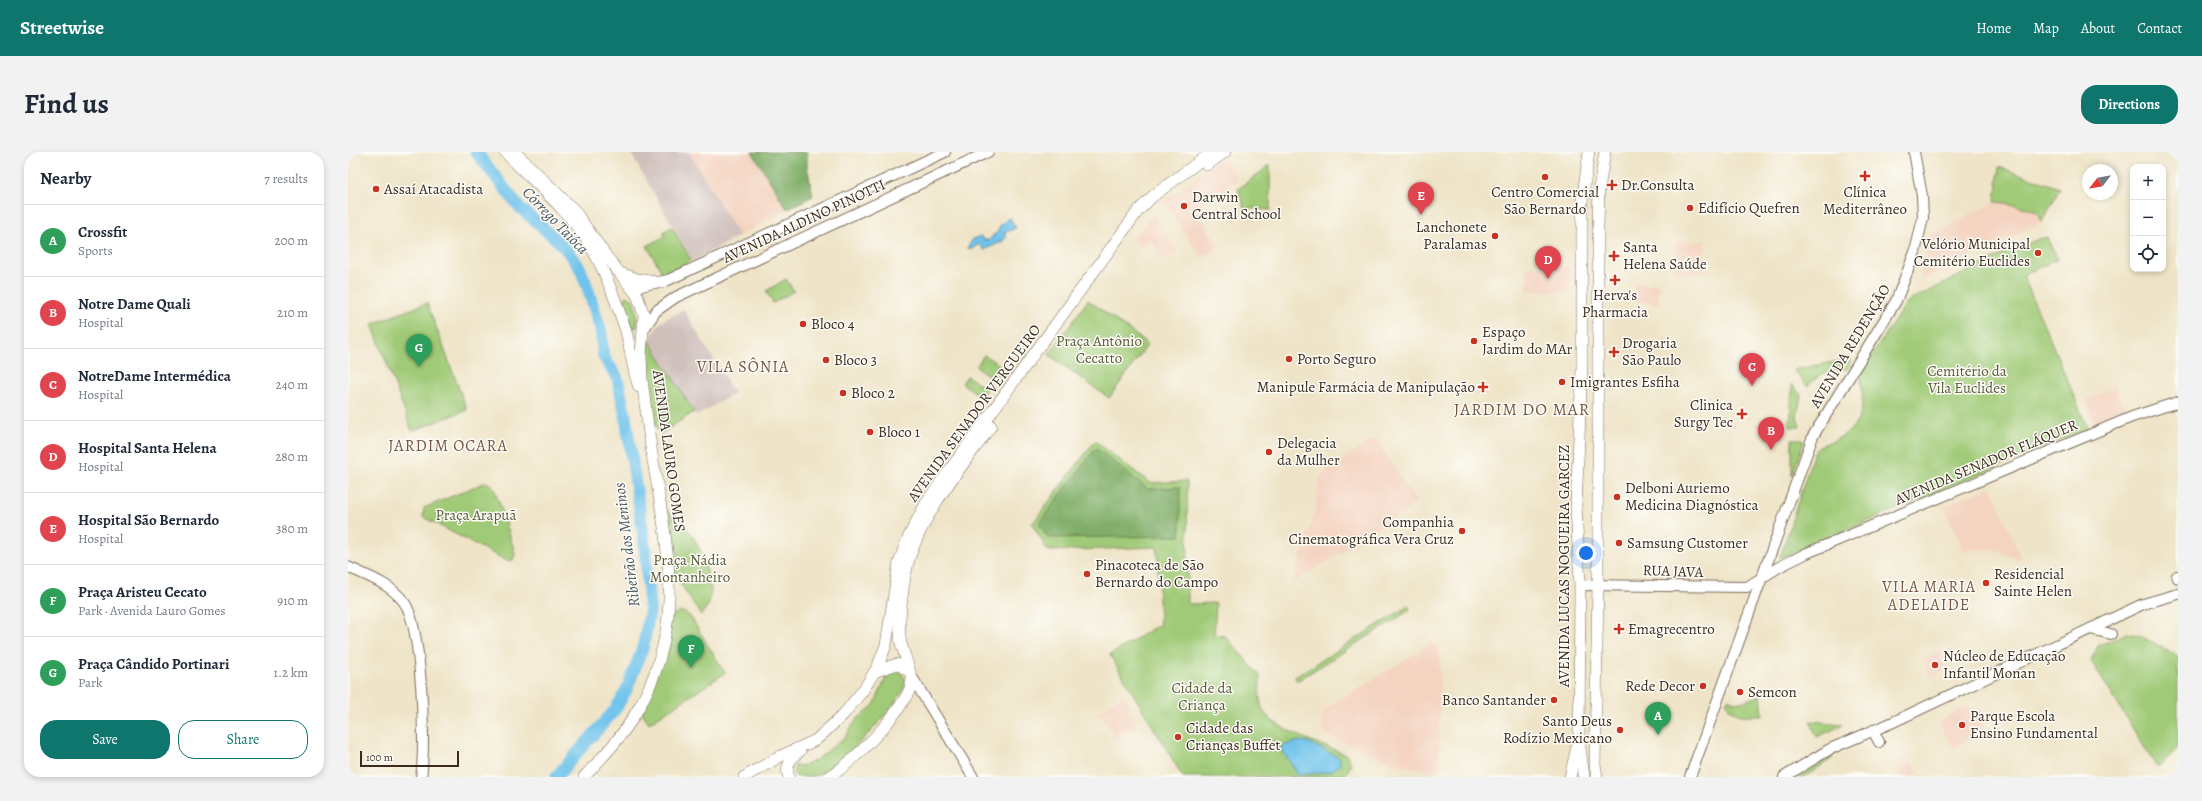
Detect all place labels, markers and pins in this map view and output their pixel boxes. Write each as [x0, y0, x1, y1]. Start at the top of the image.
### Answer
marker: Clínica Mediterrâneo [1859, 170, 1871, 182]
marker: Centro Comercial São Bernardo [1540, 172, 1550, 182]
place label: Dr.Consulta [1621, 175, 1694, 195]
place label: Assaí Atacadista [383, 179, 483, 199]
marker: Dr.Consulta [1606, 179, 1618, 191]
pin: E [1408, 182, 1434, 215]
place label: Centro Comercial São Bernardo [1491, 182, 1599, 219]
place label: Clínica Mediterrâneo [1823, 182, 1907, 219]
marker: Assaí Atacadista [371, 184, 381, 194]
place label: Darwin Central School [1192, 187, 1281, 224]
place label: Edifício Quefren [1698, 198, 1800, 218]
marker: Darwin Central School [1179, 201, 1189, 211]
marker: Edifício Quefren [1685, 203, 1695, 213]
place label: Lanchonete Paralamas [1416, 217, 1487, 254]
marker: Lanchonete Paralamas [1490, 231, 1500, 241]
place label: Velório Municipal Cemitério Euclides [1914, 234, 2030, 271]
place label: Santa Helena Saúde [1623, 237, 1707, 274]
pin: D [1535, 246, 1561, 279]
marker: Velório Municipal Cemitério Euclides [2033, 248, 2043, 258]
marker: Santa Helena Saúde [1608, 250, 1620, 262]
marker: Herva's Pharmacia [1610, 275, 1620, 285]
place label: Herva's Pharmacia [1582, 285, 1648, 322]
place label: Bloco 4 [811, 314, 855, 334]
marker: Bloco 4 [798, 319, 808, 329]
place label: Espaço Jardim do MAr [1482, 322, 1572, 359]
place label: Drogaria São Paulo [1622, 333, 1681, 370]
pin: G [406, 334, 432, 367]
marker: Espaço Jardim do MAr [1469, 336, 1479, 346]
marker: Drogaria São Paulo [1609, 347, 1619, 357]
place label: Porto Seguro [1297, 349, 1376, 369]
place label: Bloco 3 [834, 350, 877, 370]
pin: C [1739, 353, 1765, 386]
marker: Porto Seguro [1284, 354, 1294, 364]
marker: Bloco 3 [821, 355, 831, 365]
place label: Imigrantes Esfiha [1570, 372, 1680, 392]
place label: Manipule Farmácia de Manipulação [1257, 377, 1475, 397]
marker: Imigrantes Esfiha [1557, 377, 1567, 387]
marker: Manipule Farmácia de Manipulação [1478, 382, 1488, 392]
place label: Bloco 2 [851, 383, 895, 403]
marker: Bloco 2 [838, 388, 848, 398]
place label: Clinica Surgy Tec [1674, 395, 1733, 432]
marker: Clinica Surgy Tec [1736, 408, 1748, 420]
pin: B [1758, 417, 1784, 450]
place label: Bloco 1 [878, 422, 920, 442]
marker: Bloco 1 [865, 427, 875, 437]
place label: Delegacia da Mulher [1277, 433, 1340, 470]
marker: Delegacia da Mulher [1264, 447, 1274, 457]
place label: Delboni Auriemo Medicina Diagnóstica [1625, 478, 1759, 515]
marker: Delboni Auriemo Medicina Diagnóstica [1612, 492, 1622, 502]
place label: Companhia Cinematográfica Vera Cruz [1289, 512, 1454, 549]
marker: Companhia Cinematográfica Vera Cruz [1457, 526, 1467, 536]
place label: Samsung Customer [1627, 533, 1748, 553]
marker: Samsung Customer [1614, 538, 1624, 548]
place label: Pinacoteca de São Bernardo do Campo [1095, 555, 1218, 592]
place label: Residencial Sainte Helen [1994, 564, 2072, 601]
marker: Pinacoteca de São Bernardo do Campo [1082, 569, 1092, 579]
marker: Residencial Sainte Helen [1981, 578, 1991, 588]
place label: Emagrecentro [1628, 619, 1715, 639]
marker: Emagrecentro [1613, 623, 1625, 635]
pin: F [678, 635, 704, 668]
place label: Núcleo de Educação Infantil Monan [1943, 646, 2065, 683]
marker: Núcleo de Educação Infantil Monan [1930, 660, 1940, 670]
place label: Rede Decor [1625, 676, 1695, 696]
marker: Rede Decor [1698, 681, 1708, 691]
place label: Semcon [1748, 682, 1797, 702]
marker: Semcon [1735, 687, 1745, 697]
place label: Banco Santander [1442, 690, 1546, 710]
marker: Banco Santander [1549, 695, 1559, 705]
pin: A [1645, 702, 1671, 735]
place label: Parque Escola Ensino Fundamental [1970, 706, 2098, 743]
place label: Santo Deus Rodízio Mexicano [1503, 711, 1612, 748]
place label: Cidade das Crianças Buffet [1186, 718, 1280, 755]
marker: Parque Escola Ensino Fundamental [1957, 720, 1967, 730]
marker: Santo Deus Rodízio Mexicano [1615, 725, 1625, 735]
marker: Cidade das Crianças Buffet [1173, 732, 1183, 742]

